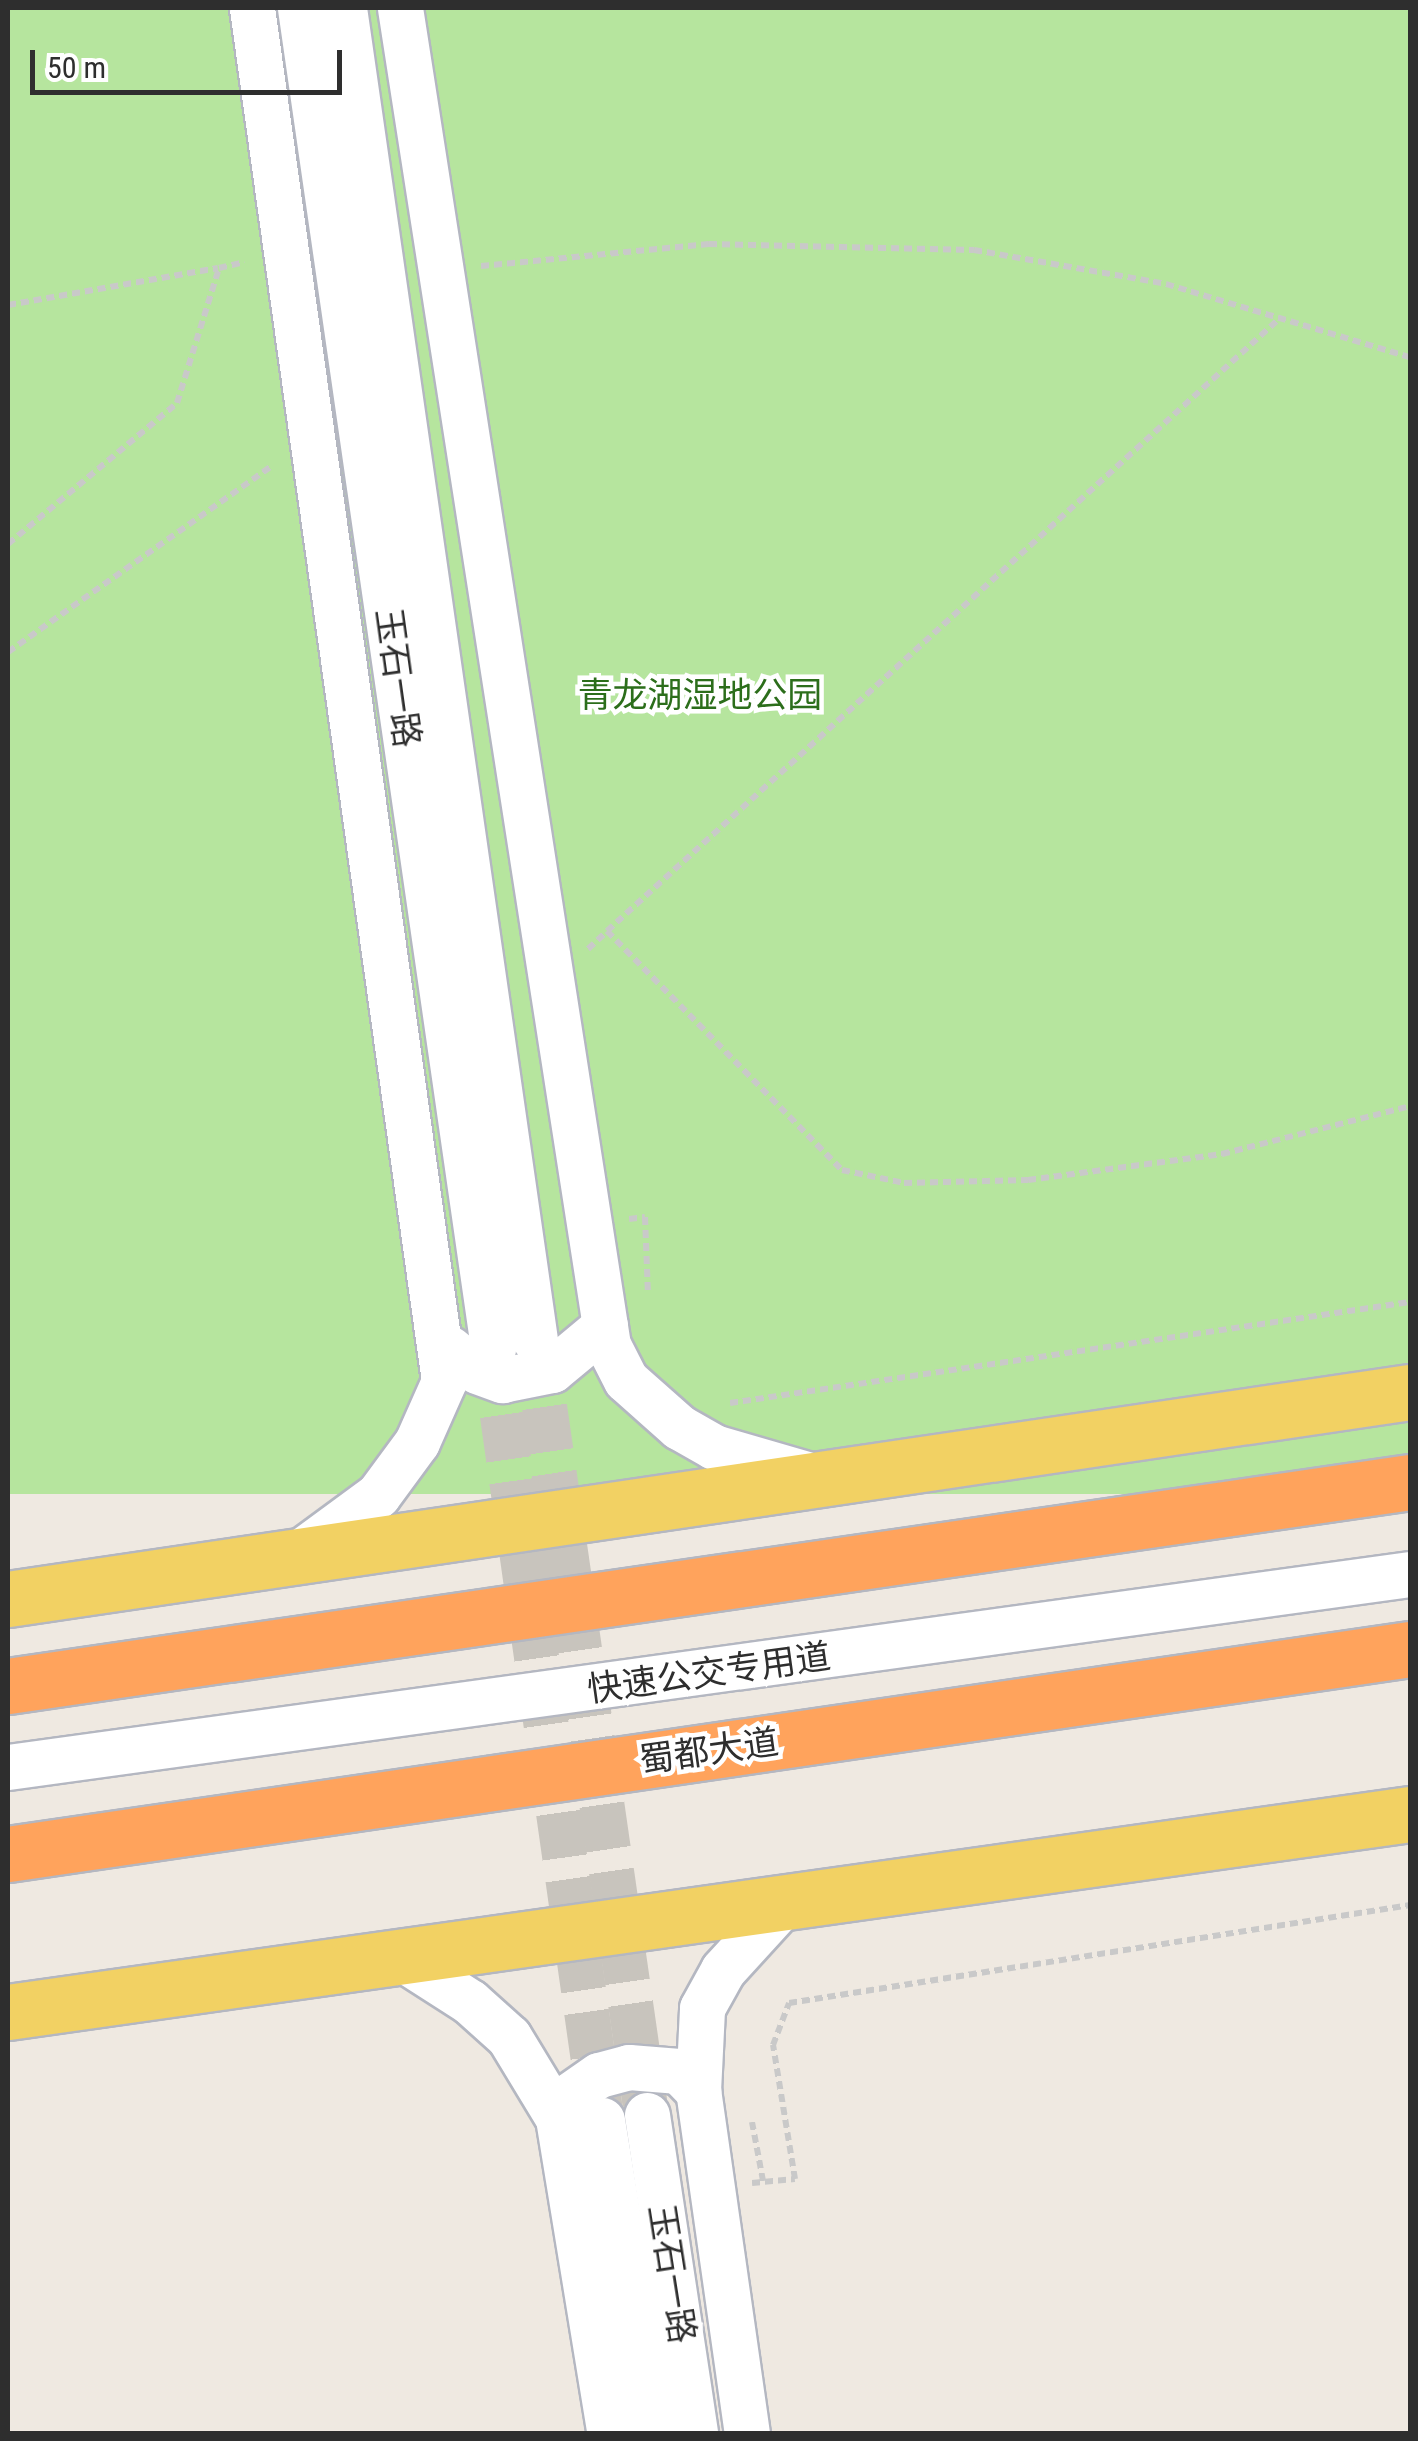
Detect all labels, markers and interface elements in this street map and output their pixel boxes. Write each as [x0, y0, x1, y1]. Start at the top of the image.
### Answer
scale bar [35, 30, 348, 92]
text: 50 m [47, 50, 106, 85]
street label: 玉石一路 [366, 606, 428, 750]
park label: 青龙湖湿地公园 [578, 675, 822, 717]
street label: 快速公交专用道 [585, 1636, 833, 1712]
street label: 蜀都大道 [637, 1721, 781, 1783]
street label: 玉石一路 [639, 2202, 703, 2346]

